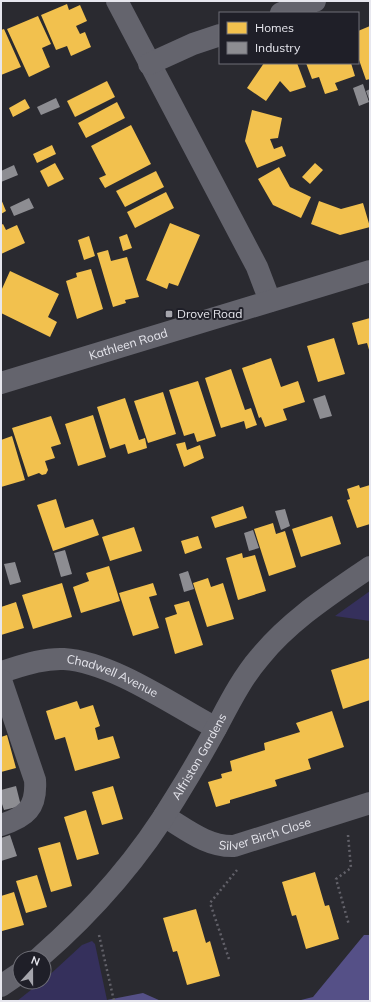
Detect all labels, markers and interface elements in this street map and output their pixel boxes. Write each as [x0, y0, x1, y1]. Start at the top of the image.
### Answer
legend [219, 12, 359, 64]
text: Homes [255, 20, 294, 35]
text: Industry [255, 40, 301, 55]
place label: Drove Road [177, 306, 242, 321]
marker: Drove Road [164, 309, 174, 319]
street label: Kathleen Road [87, 325, 169, 363]
street label: Chadwell Avenue [66, 651, 161, 700]
street label: Alfriston Gardens [168, 711, 230, 802]
street label: Silver Birch Close [218, 814, 313, 853]
north arrow [12, 950, 52, 990]
text: N [29, 953, 42, 969]

